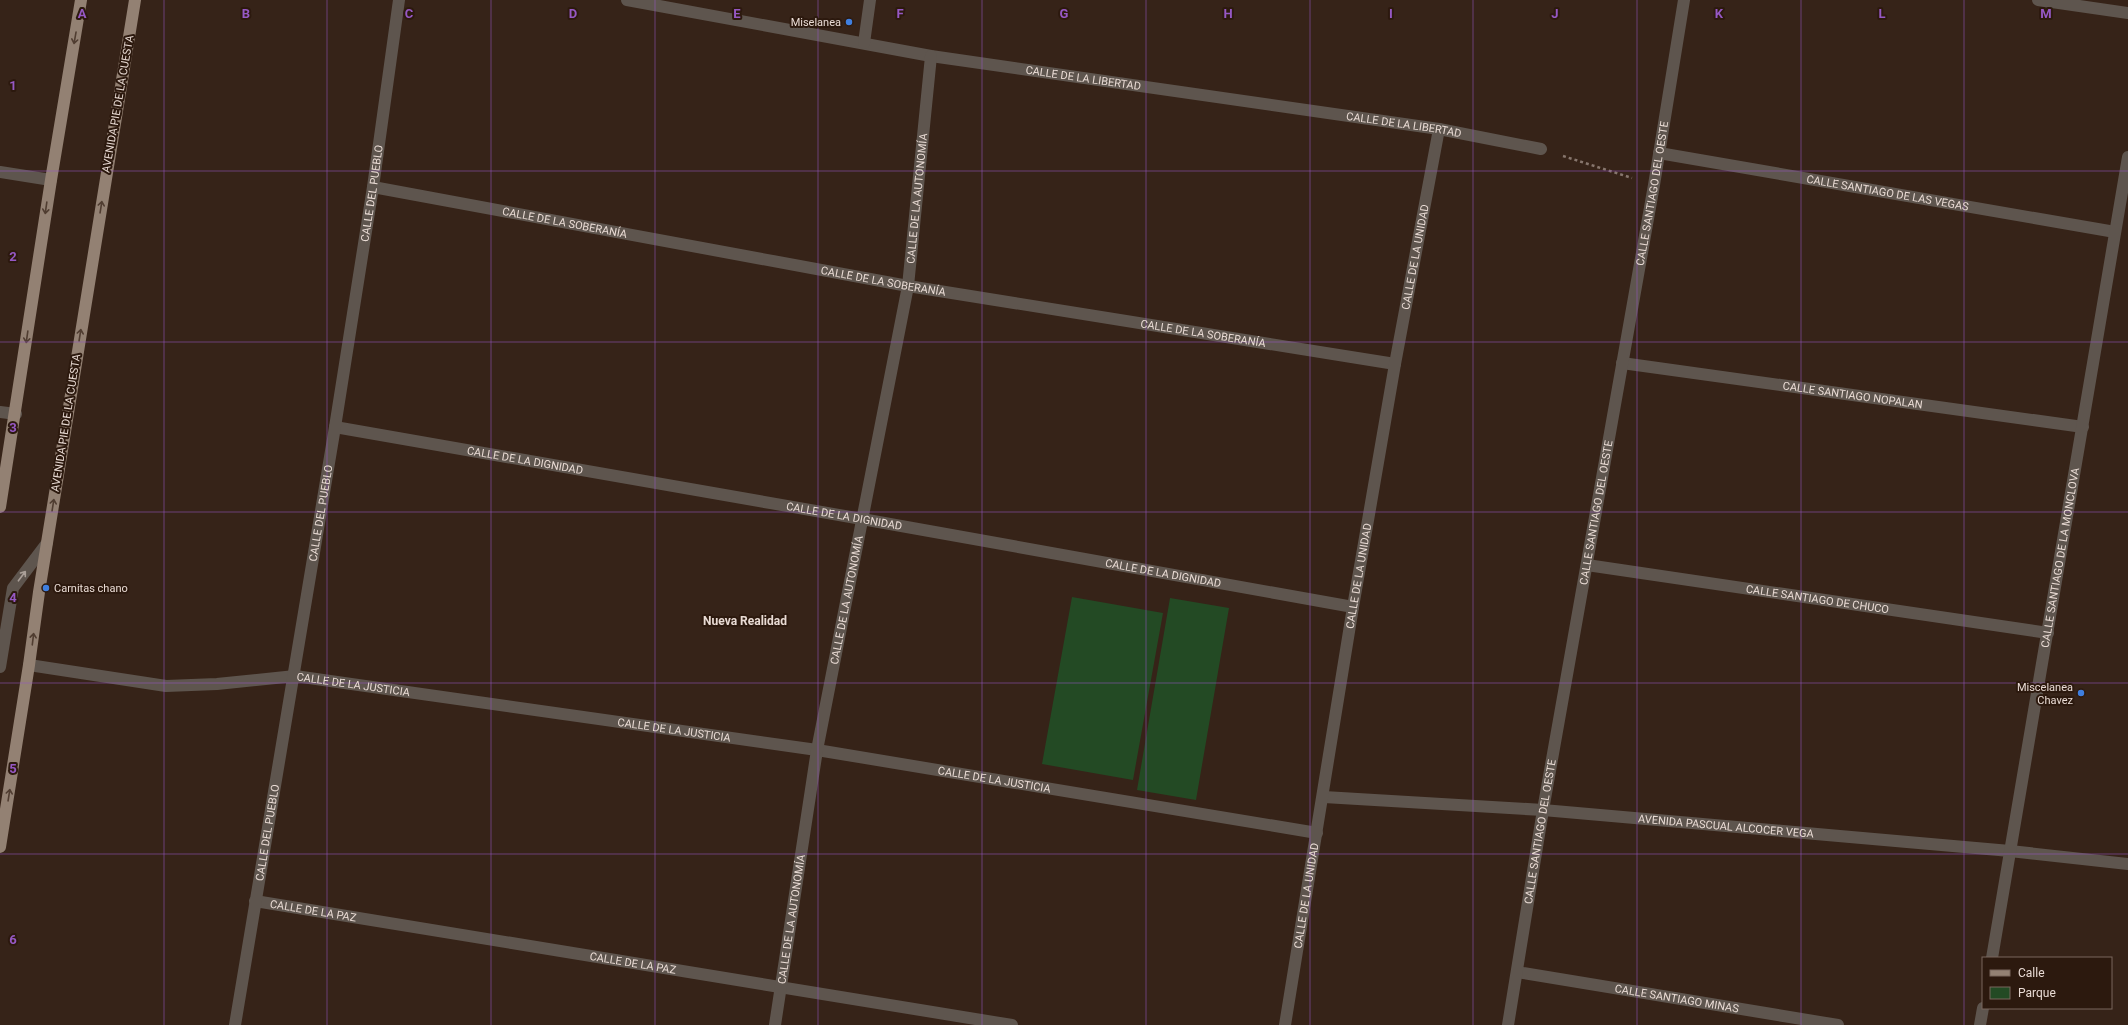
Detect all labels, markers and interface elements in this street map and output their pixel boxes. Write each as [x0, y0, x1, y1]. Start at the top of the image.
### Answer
text: A [78, 6, 87, 21]
text: B [242, 6, 250, 21]
text: C [405, 6, 414, 21]
text: D [569, 6, 577, 21]
text: E [733, 6, 741, 21]
text: F [896, 6, 904, 21]
text: G [1060, 6, 1069, 21]
text: H [1223, 6, 1233, 21]
text: I [1389, 6, 1393, 21]
text: J [1551, 6, 1559, 21]
text: K [1715, 6, 1724, 21]
text: L [1878, 6, 1886, 21]
text: M [2040, 6, 2052, 21]
place label: Miselanea [791, 16, 841, 29]
marker: Miselanea [844, 17, 854, 27]
one-way arrow [71, 32, 79, 45]
street label: AVENIDA PIE DE LA CUESTA [100, 33, 137, 174]
street label: CALLE DE LA LIBERTAD [1025, 63, 1142, 93]
text: 1 [9, 78, 17, 93]
street label: CALLE DE LA LIBERTAD [1346, 109, 1463, 140]
street label: CALLE SANTIAGO DEL OESTE [1633, 120, 1671, 267]
street label: CALLE DE LA AUTONOMÍA [904, 132, 930, 264]
street label: CALLE DEL PUEBLO [358, 144, 385, 243]
street label: CALLE SANTIAGO DE LAS VEGAS [1805, 172, 1970, 213]
one-way arrow [97, 200, 105, 213]
one-way arrow [42, 201, 50, 214]
street label: CALLE DE LA UNIDAD [1399, 203, 1431, 311]
street label: CALLE DE LA SOBERANÍA [501, 205, 629, 241]
text: 2 [9, 249, 17, 264]
street label: CALLE DE LA SOBERANÍA [820, 264, 948, 299]
street label: CALLE DE LA SOBERANÍA [1140, 317, 1268, 350]
one-way arrow [76, 329, 84, 342]
one-way arrow [23, 330, 31, 343]
street label: AVENIDA PIE DE LA CUESTA [49, 352, 83, 493]
street label: CALLE SANTIAGO NOPALAN [1782, 379, 1924, 411]
text: 3 [9, 420, 17, 435]
street label: CALLE SANTIAGO DEL OESTE [1577, 439, 1615, 586]
street label: CALLE DE LA DIGNIDAD [466, 444, 584, 477]
street label: CALLE DEL PUEBLO [306, 464, 335, 562]
street label: CALLE SANTIAGO DE LA MONCLOVA [2038, 466, 2082, 649]
one-way arrow [49, 499, 57, 512]
street label: CALLE DE LA DIGNIDAD [785, 499, 903, 533]
street label: CALLE DE LA UNIDAD [1343, 522, 1374, 630]
street label: CALLE DE LA AUTONOMÍA [827, 534, 866, 666]
street label: CALLE DE LA DIGNIDAD [1104, 556, 1222, 590]
one-way arrow [18, 571, 26, 582]
place label: Carnitas chano [54, 582, 128, 595]
street label: CALLE SANTIAGO DE CHUCO [1745, 582, 1890, 616]
marker: Carnitas chano [41, 583, 51, 593]
text: 4 [9, 590, 17, 605]
district label: Nueva Realidad [703, 614, 787, 628]
one-way arrow [29, 633, 37, 646]
street label: CALLE DE LA JUSTICIA [296, 670, 412, 699]
place label: Miscelanea Chavez [2017, 681, 2074, 707]
marker: Miscelanea Chavez [2076, 688, 2086, 698]
street label: CALLE DE LA JUSTICIA [617, 715, 732, 744]
street label: CALLE SANTIAGO DEL OESTE [1521, 758, 1558, 905]
text: 5 [9, 761, 17, 776]
street label: CALLE DE LA JUSTICIA [937, 764, 1052, 795]
street label: CALLE DEL PUEBLO [253, 783, 282, 882]
one-way arrow [5, 789, 13, 802]
street label: AVENIDA PASCUAL ALCOCER VEGA [1638, 812, 1815, 840]
street label: CALLE DE LA UNIDAD [1291, 842, 1321, 950]
street label: CALLE DE LA AUTONOMÍA [775, 853, 808, 985]
street label: CALLE DE LA PAZ [269, 897, 358, 924]
text: 6 [9, 932, 17, 947]
street label: CALLE DE LA PAZ [589, 949, 678, 976]
legend [1982, 957, 2112, 1009]
text: Calle [2018, 966, 2045, 980]
street label: CALLE SANTIAGO MINAS [1614, 982, 1740, 1015]
text: Parque [2018, 986, 2056, 1000]

